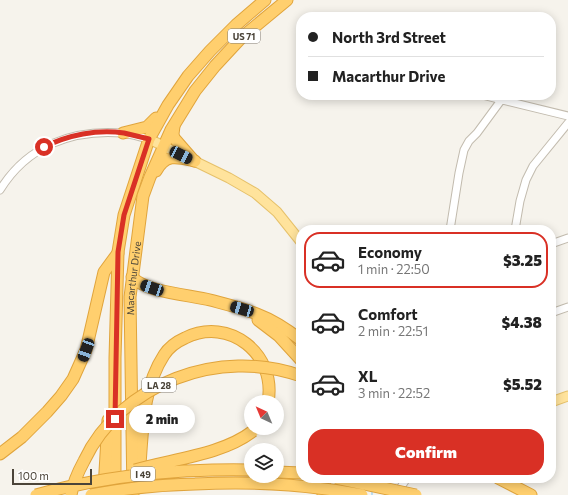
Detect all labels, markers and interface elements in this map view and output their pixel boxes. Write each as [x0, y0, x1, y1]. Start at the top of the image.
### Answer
text: North 3rd Street [332, 28, 446, 46]
road number: US 71 [228, 29, 260, 43]
text: Macarthur Drive [332, 67, 445, 85]
route start [35, 138, 53, 156]
car [168, 144, 194, 166]
street label: Macarthur Drive [124, 240, 143, 315]
icon: car [310, 242, 346, 278]
text: Economy [358, 243, 422, 261]
text: $3.25 [503, 251, 542, 269]
text: 1 min · 22:50 [358, 261, 430, 277]
car [139, 278, 165, 298]
car [229, 300, 255, 318]
icon: car [310, 304, 346, 340]
text: Comfort [358, 305, 418, 323]
text: $4.38 [502, 313, 542, 331]
text: 2 min · 22:51 [358, 323, 428, 339]
car [76, 337, 96, 363]
icon: car [310, 366, 346, 402]
text: XL [358, 367, 377, 385]
text: $5.52 [503, 375, 542, 393]
road number: LA 28 [142, 378, 176, 392]
text: 3 min · 22:52 [358, 385, 430, 401]
north arrow [244, 395, 284, 435]
map controls [244, 395, 284, 483]
callout: 2 min [129, 405, 195, 433]
route end [106, 410, 124, 428]
text: 2 min [146, 411, 178, 427]
button: Confirm [308, 429, 544, 475]
button: layers [244, 443, 284, 483]
scale bar [12, 467, 92, 486]
road number: I 49 [131, 467, 155, 481]
text: 100 m [18, 469, 49, 482]

